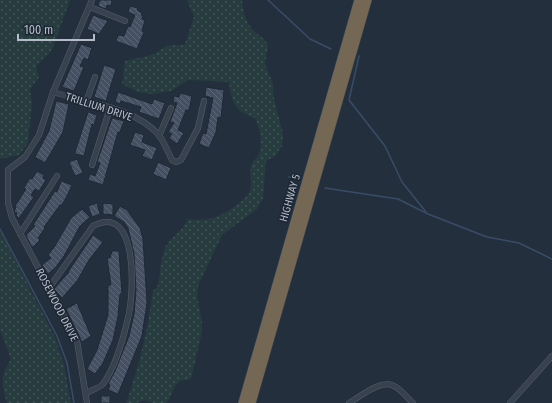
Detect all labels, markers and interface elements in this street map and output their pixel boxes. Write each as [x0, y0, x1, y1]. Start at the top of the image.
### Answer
scale bar [18, 16, 94, 42]
text: 100 m [24, 23, 53, 37]
street label: TRILLIUM DRIVE [64, 90, 134, 124]
street label: HIGHWAY 5 [277, 173, 303, 223]
street label: ROSEWOOD DRIVE [33, 266, 81, 344]

